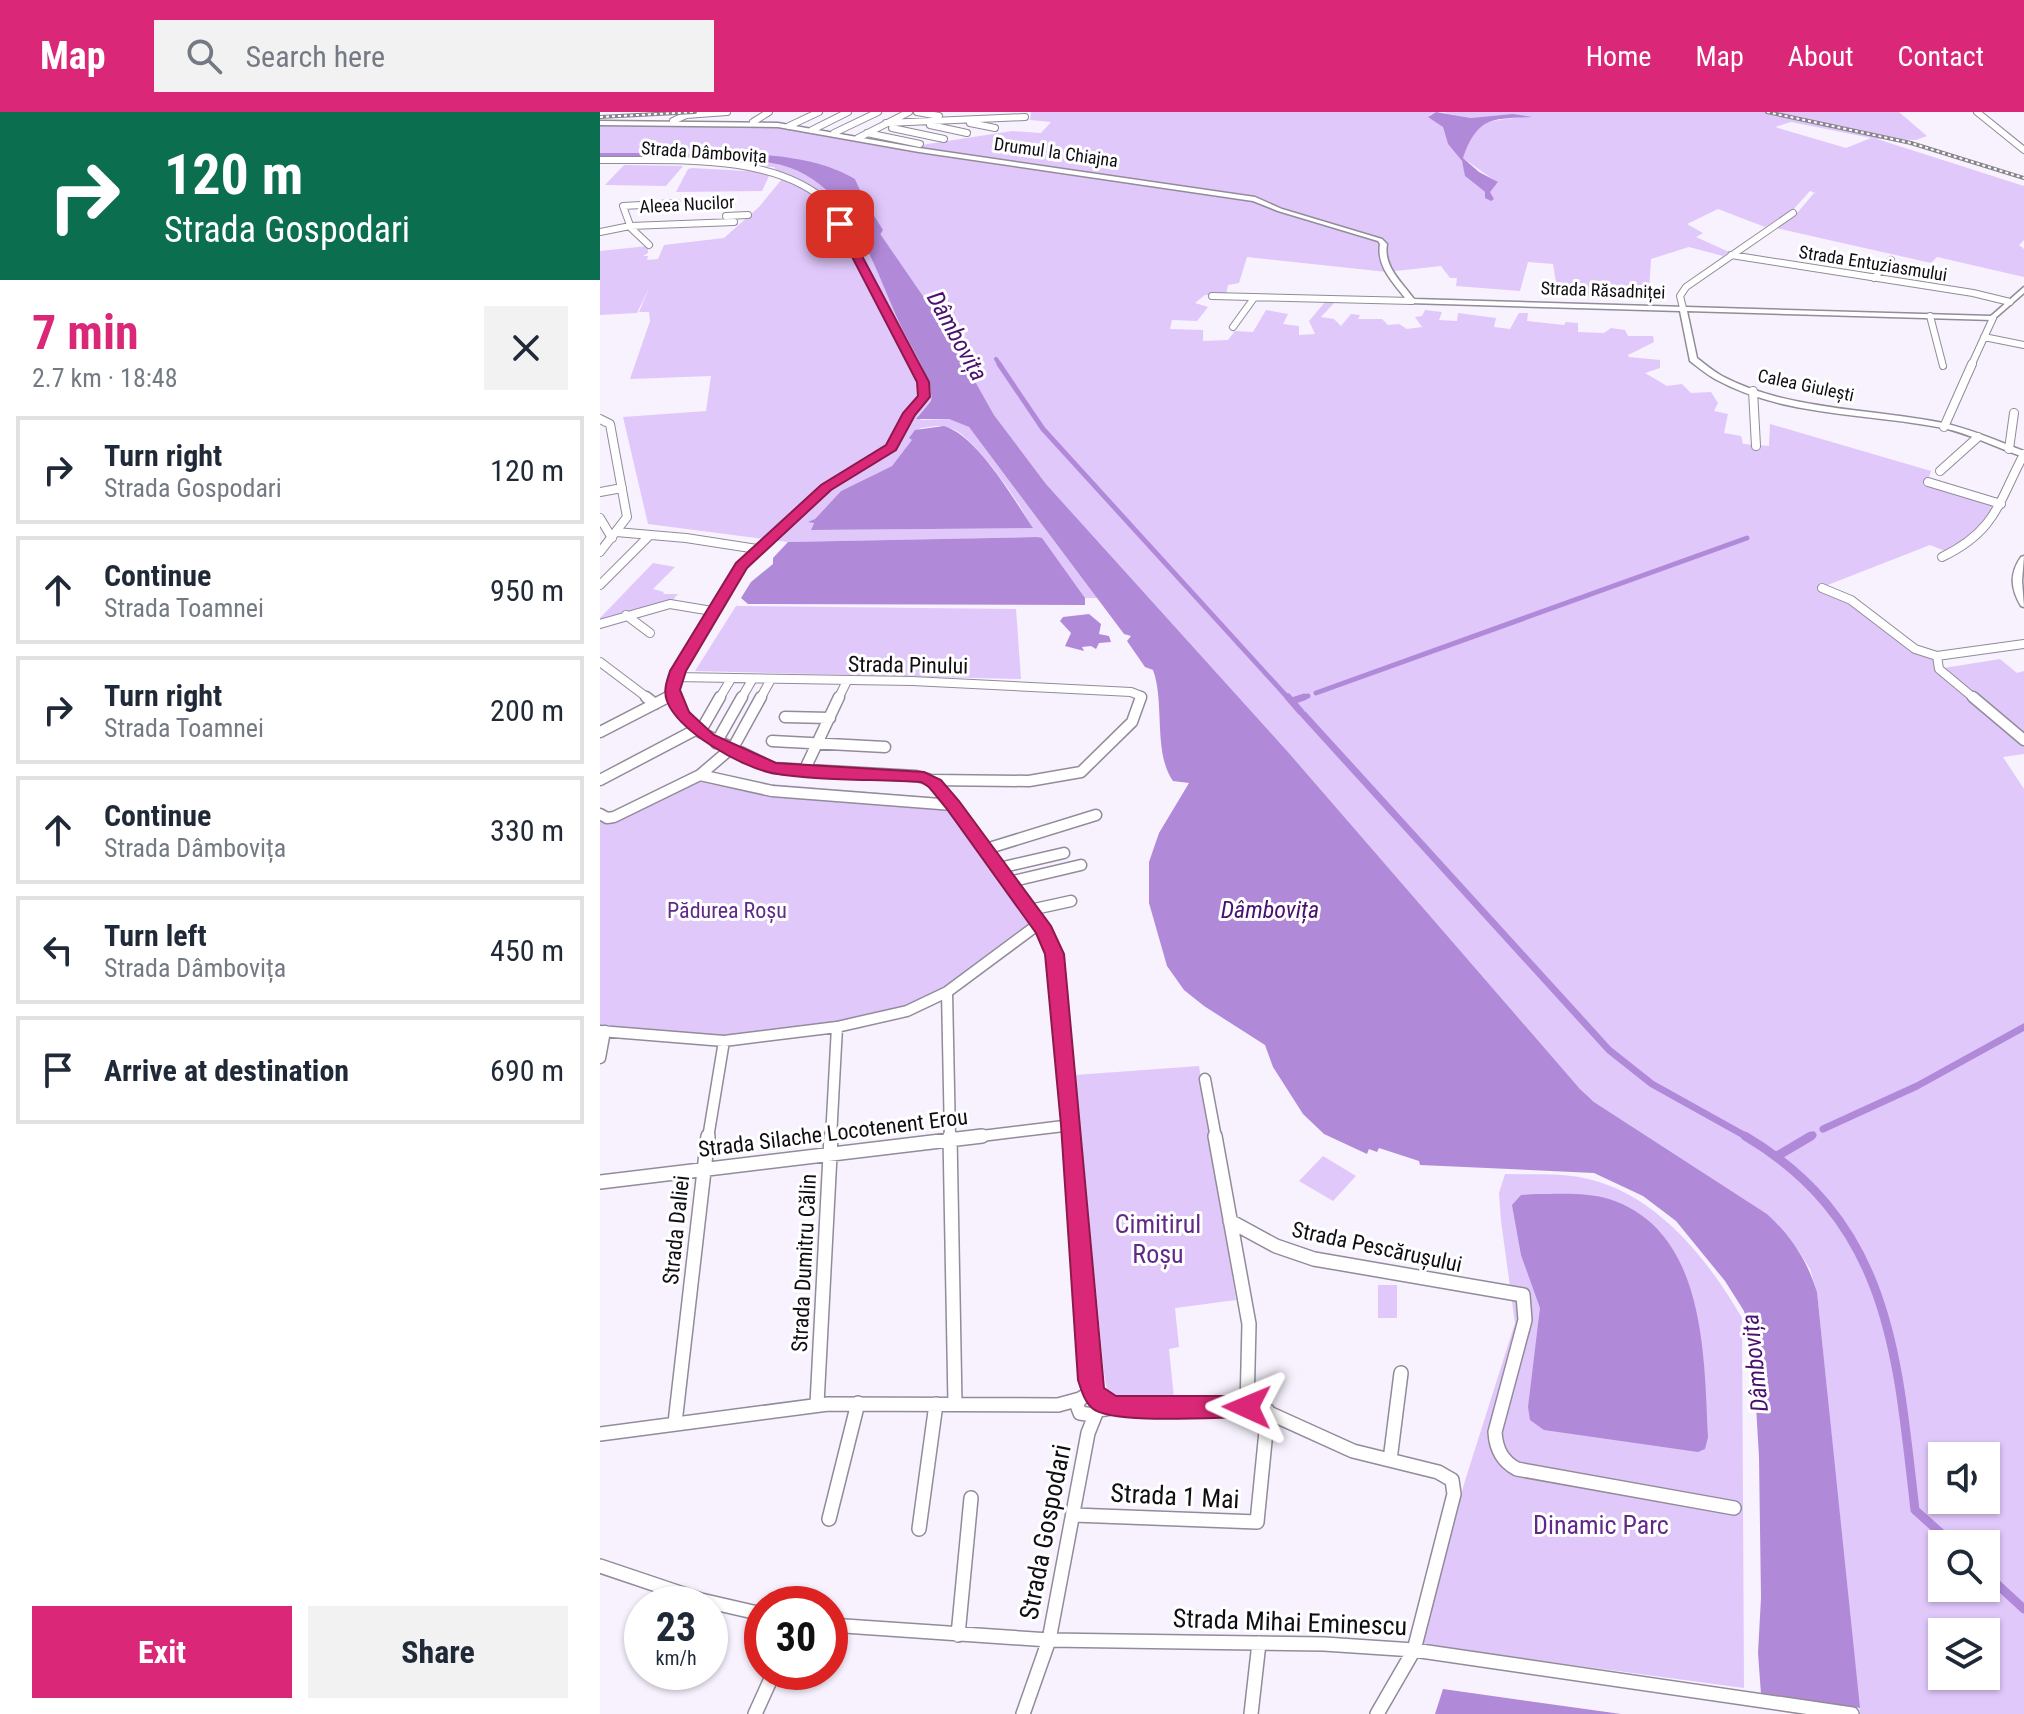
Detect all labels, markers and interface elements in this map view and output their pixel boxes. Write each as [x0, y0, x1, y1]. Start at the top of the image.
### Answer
search box [154, 20, 714, 92]
text: Map [40, 34, 106, 78]
icon: search [182, 34, 226, 78]
text: Search here [246, 39, 385, 74]
text: Home [1586, 40, 1651, 73]
text: Map [1695, 40, 1744, 73]
text: About [1788, 40, 1854, 73]
text: Contact [1898, 40, 1984, 73]
street label: Drumul la Chiajna [993, 133, 1119, 171]
street label: Strada Dâmbovița [640, 137, 768, 168]
text: 120 m [164, 142, 303, 208]
icon: right [32, 144, 136, 248]
pin [806, 190, 874, 258]
street label: Aleea Nucilor [639, 191, 736, 217]
icon: arrive [818, 202, 862, 246]
text: Strada Gospodari [164, 209, 410, 251]
street label: Strada Entuziasmului [1797, 241, 1949, 285]
street label: Strada Răsadniței [1540, 277, 1666, 304]
water label: Dâmbovița [921, 286, 993, 386]
text: 7 min [32, 304, 139, 361]
button: close [484, 306, 568, 390]
text: 2.7 km · 18:48 [32, 363, 177, 393]
street label: Calea Giulești [1756, 365, 1856, 406]
text: Turn right [104, 438, 222, 473]
icon: right [36, 448, 80, 492]
text: 120 m [490, 453, 564, 488]
text: Strada Gospodari [104, 473, 282, 503]
text: Continue [104, 558, 211, 593]
icon: ahead [36, 568, 80, 612]
text: 950 m [490, 573, 564, 608]
text: Strada Toamnei [104, 593, 264, 623]
street label: Strada Pinului [848, 651, 968, 679]
text: Turn right [104, 678, 222, 713]
icon: right [36, 688, 80, 732]
text: 200 m [490, 693, 564, 728]
text: Strada Toamnei [104, 713, 264, 743]
text: Continue [104, 798, 211, 833]
icon: ahead [36, 808, 80, 852]
text: 330 m [490, 813, 564, 848]
text: Strada Dâmbovița [104, 833, 286, 863]
water label: Dâmbovița [1221, 896, 1319, 924]
park label: Pădurea Roșu [667, 898, 787, 924]
text: Turn left [104, 918, 207, 953]
icon: left [36, 928, 80, 972]
text: 450 m [490, 933, 564, 968]
text: Strada Dâmbovița [104, 953, 286, 983]
icon: arrive [36, 1048, 80, 1092]
text: Arrive at destination [104, 1053, 349, 1088]
text: 690 m [490, 1053, 564, 1088]
street label: Strada Silache Locotenent Erou [697, 1104, 969, 1162]
street label: Strada Dumitru Călin [787, 1173, 821, 1353]
street label: Strada Daliei [658, 1174, 694, 1286]
park label: Cimitirul Roșu [1115, 1209, 1201, 1270]
street label: Strada Pescărușului [1290, 1217, 1464, 1278]
water label: Dâmbovița [1736, 1313, 1774, 1413]
position arrow [1205, 1365, 1289, 1449]
street label: Strada Gospodari [1013, 1442, 1077, 1622]
map controls [1928, 1442, 2000, 1690]
button: sound [1928, 1442, 2000, 1514]
street label: Strada 1 Mai [1110, 1478, 1240, 1514]
park label: Dinamic Parc [1533, 1510, 1669, 1540]
button: search [1928, 1530, 2000, 1602]
speed limit sign: 30 [744, 1586, 848, 1690]
street label: Strada Mihai Eminescu [1172, 1603, 1408, 1641]
text: 23 [656, 1604, 696, 1651]
button: Exit [32, 1606, 292, 1698]
button: Share [308, 1606, 568, 1698]
button: layers [1928, 1618, 2000, 1690]
text: km/h [655, 1646, 697, 1670]

